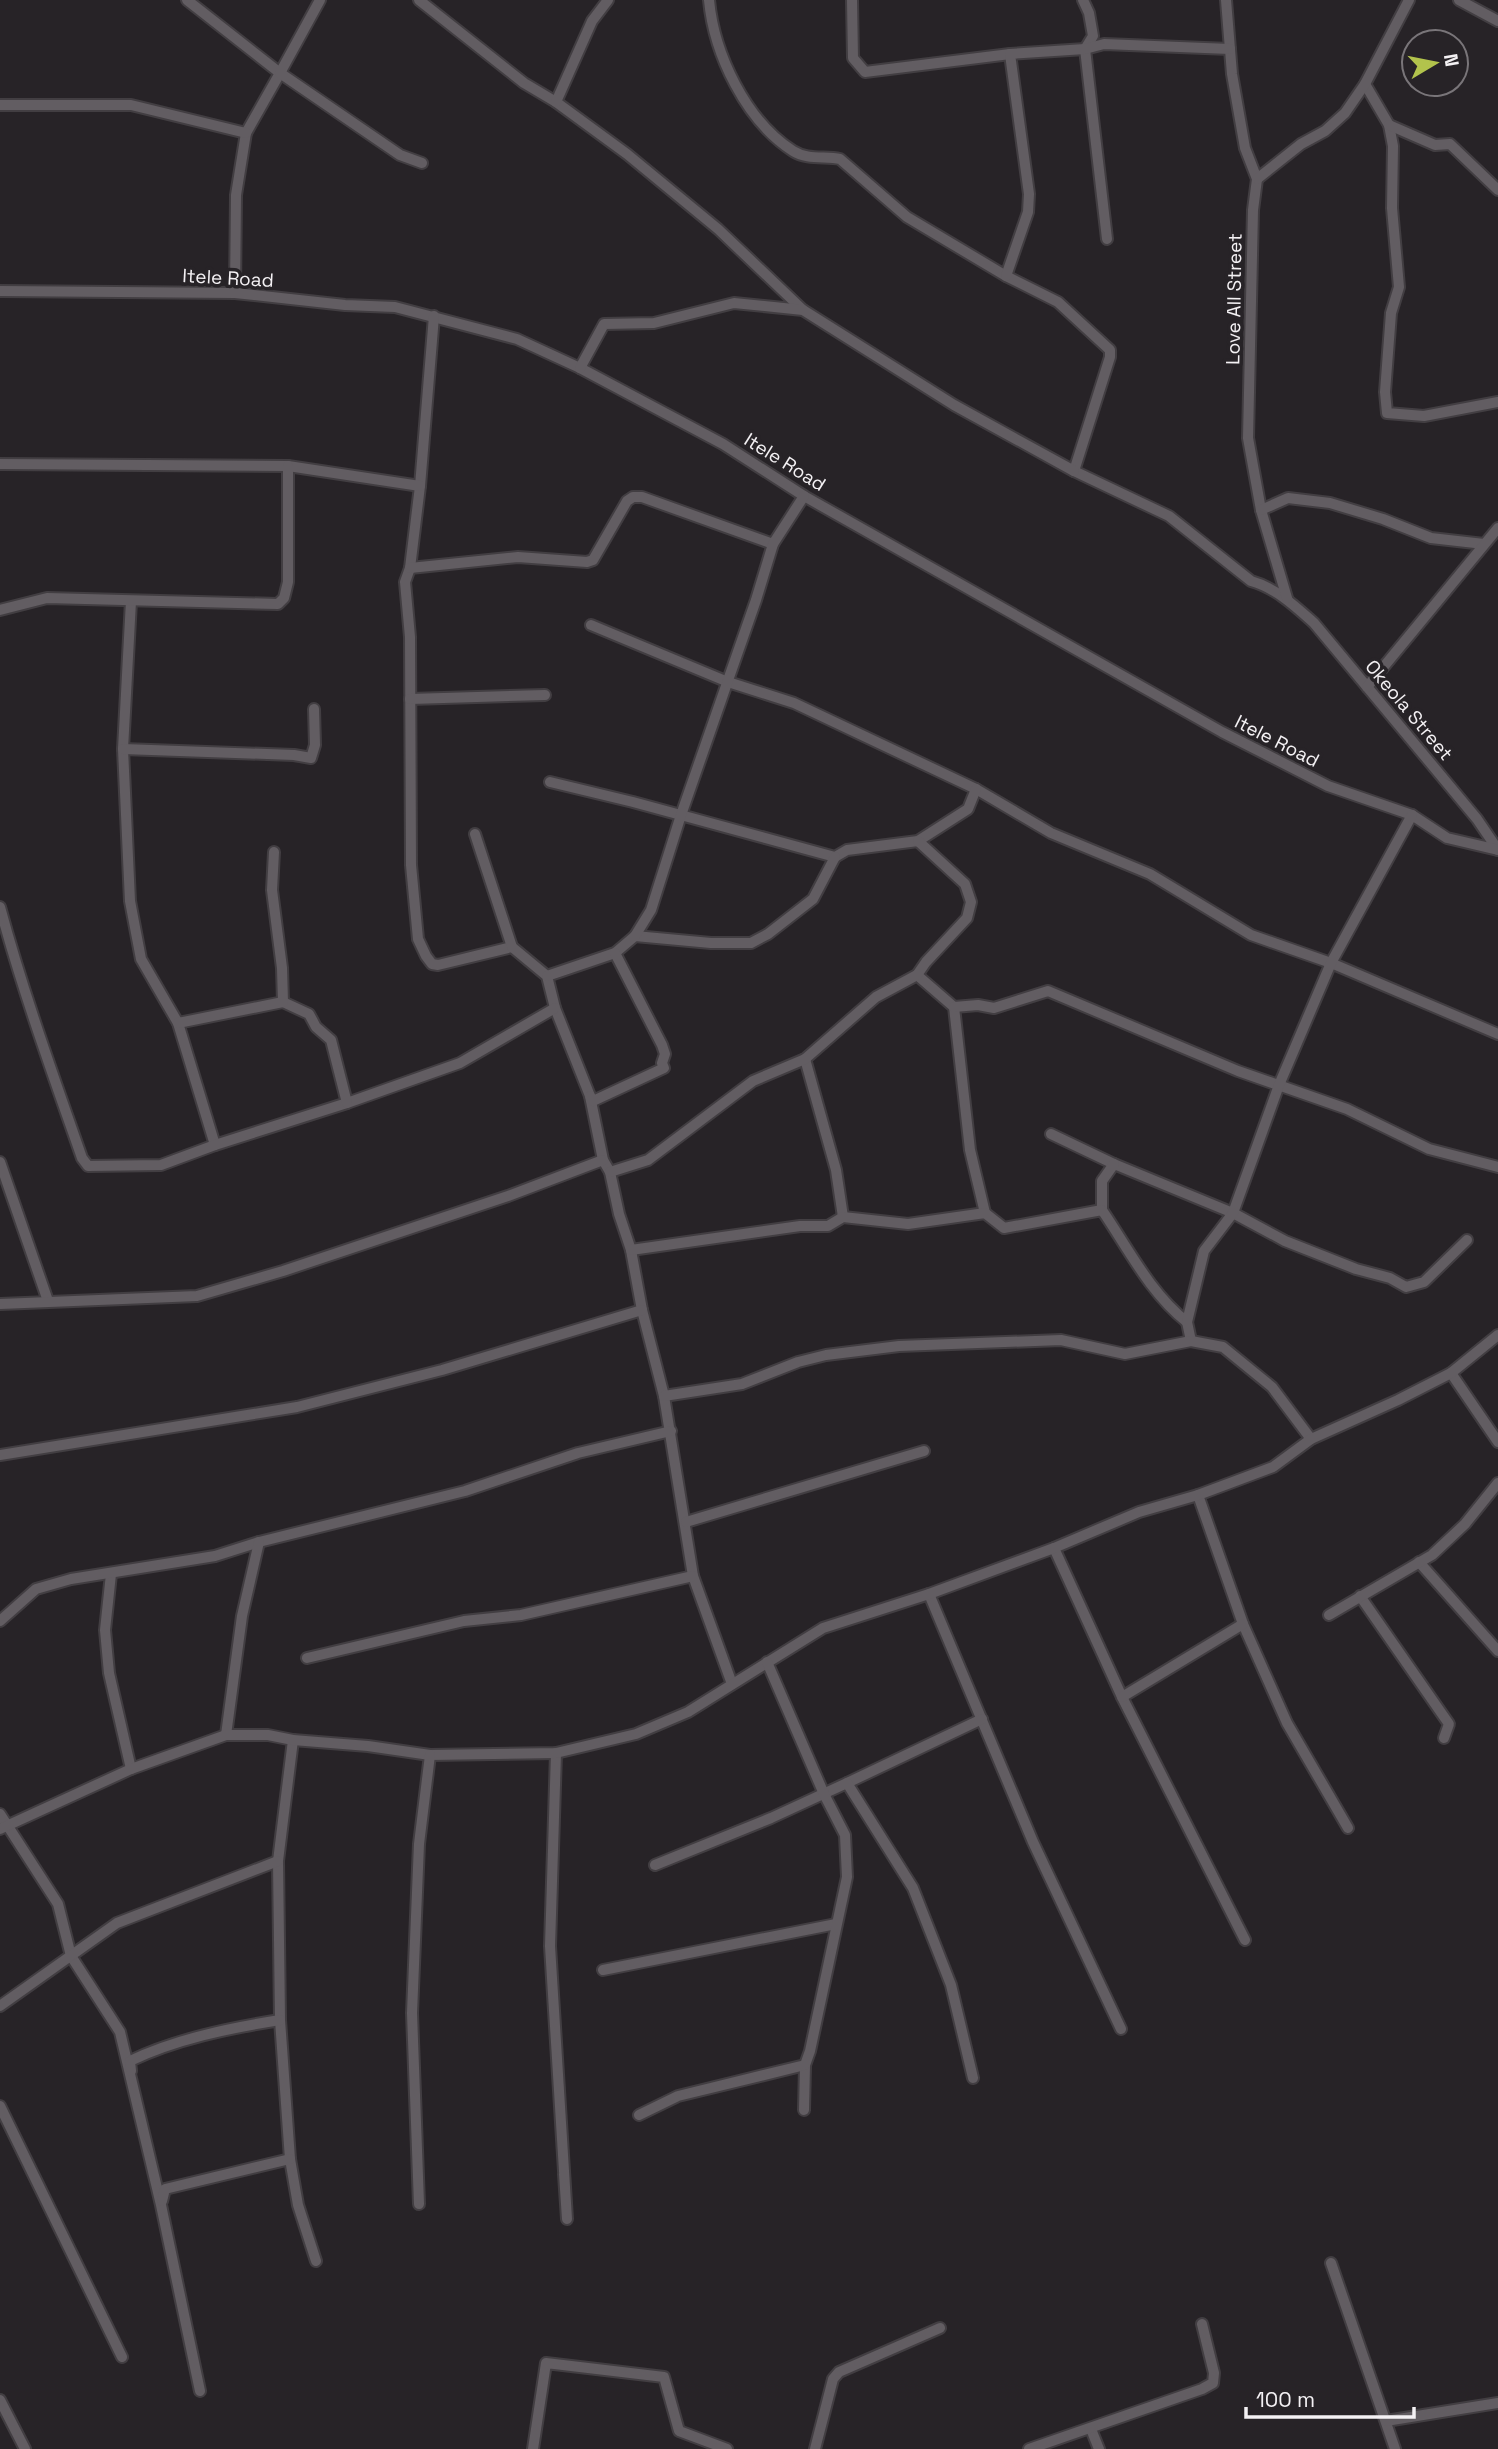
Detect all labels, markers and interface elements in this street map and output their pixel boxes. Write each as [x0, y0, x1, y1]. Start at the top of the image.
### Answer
north arrow [1400, 28, 1470, 98]
text: N [1438, 52, 1465, 69]
street label: Love All Street [1220, 233, 1248, 365]
street label: Itele Road [182, 263, 274, 293]
street label: Itele Road [739, 427, 831, 497]
street label: Okeola Street [1360, 654, 1458, 766]
street label: Itele Road [1230, 709, 1324, 773]
scale bar [1246, 2376, 1414, 2420]
text: 100 m [1256, 2386, 1315, 2413]

